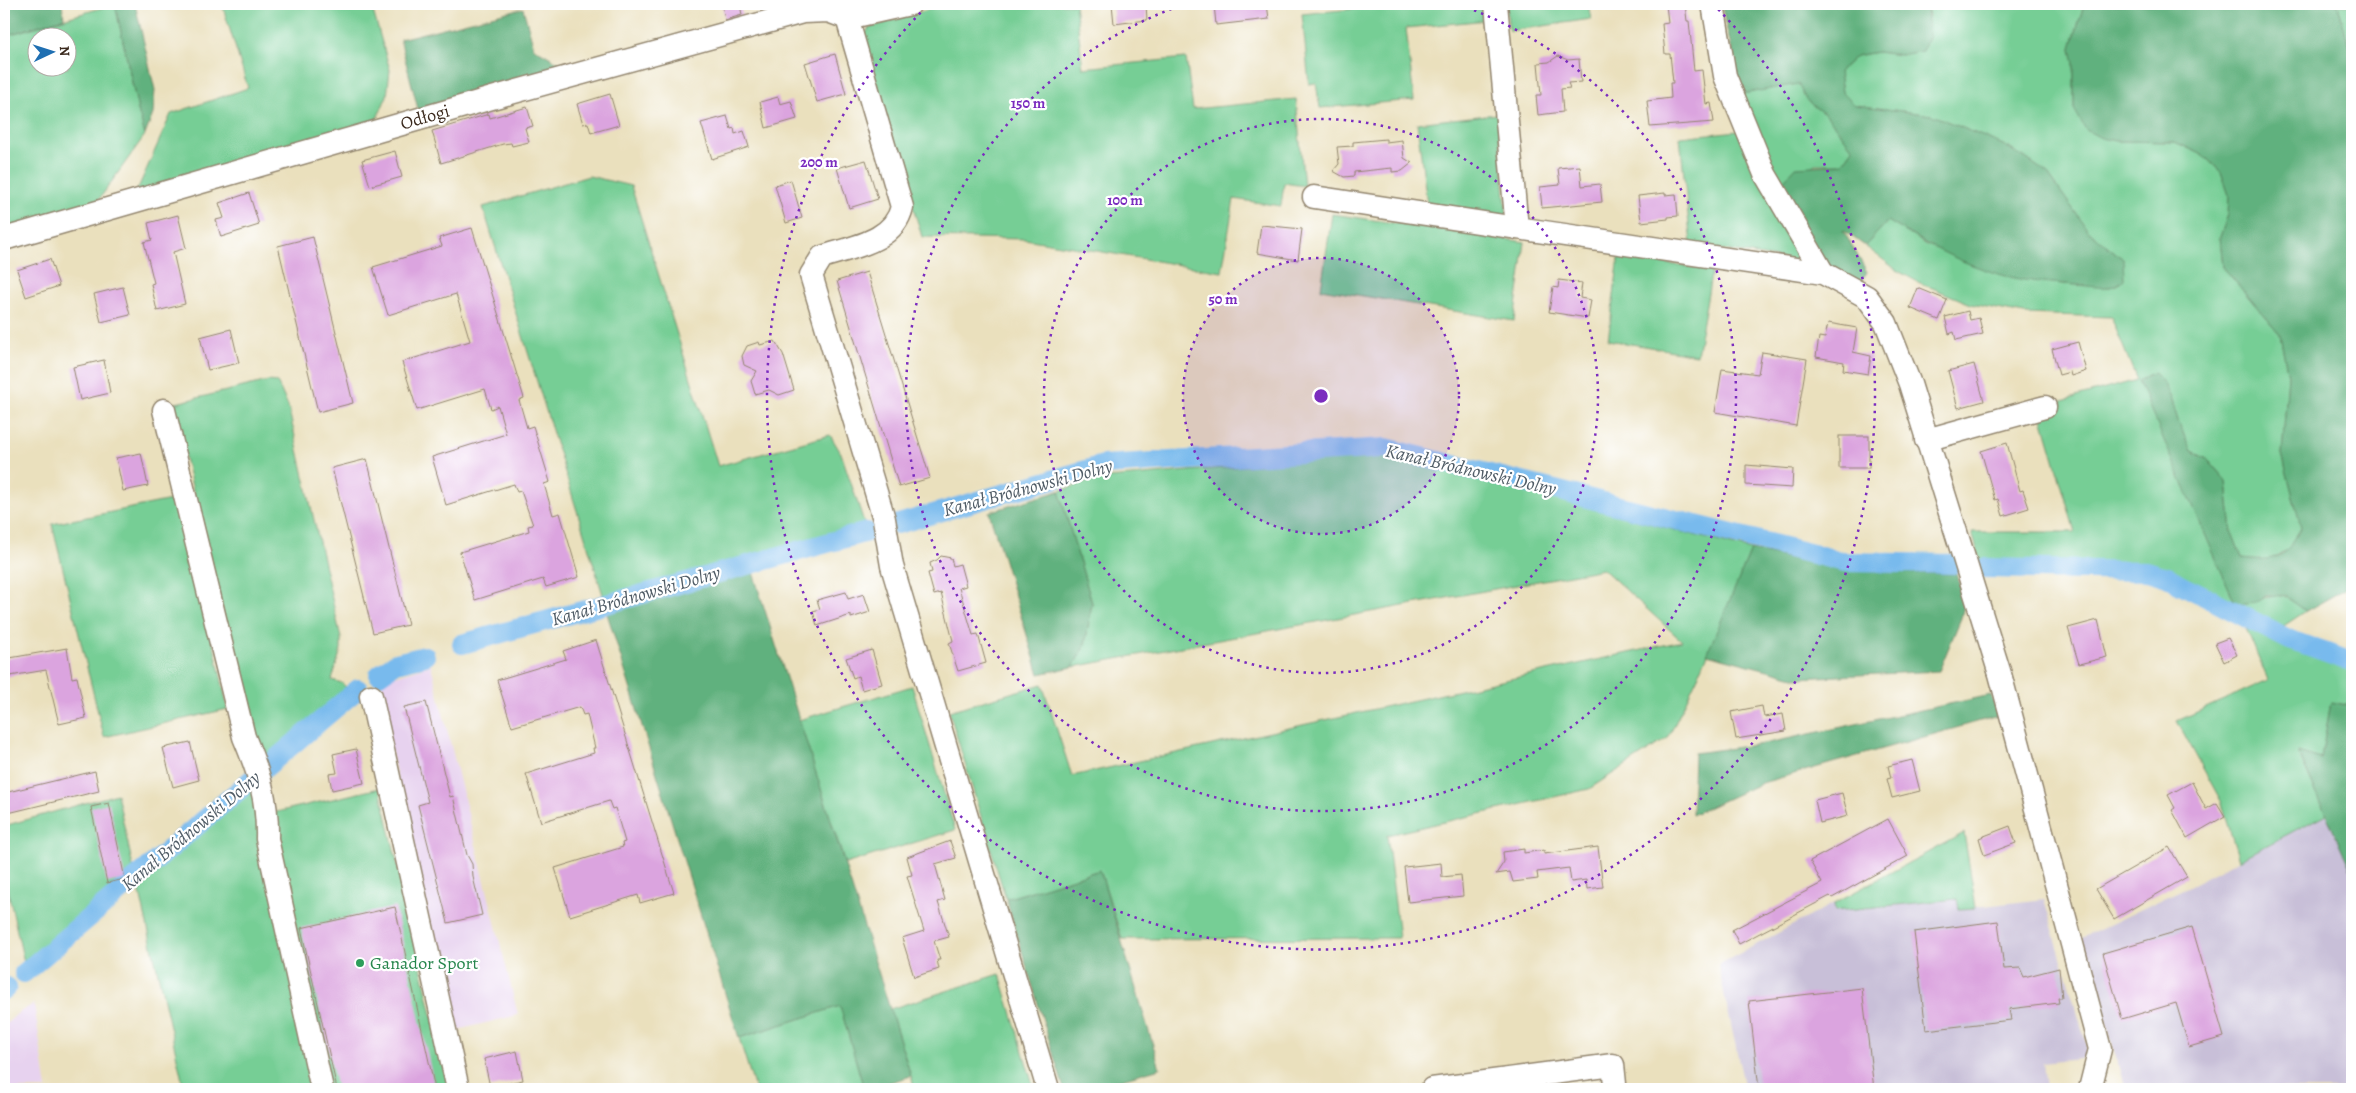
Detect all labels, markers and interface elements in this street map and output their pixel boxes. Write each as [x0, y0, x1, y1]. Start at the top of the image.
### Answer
north arrow [28, 28, 78, 78]
text: N [55, 45, 74, 57]
text: 150 m [1011, 93, 1046, 113]
street label: Odłogi [398, 99, 452, 135]
text: 200 m [800, 152, 838, 172]
text: 100 m [1107, 190, 1143, 210]
text: 50 m [1208, 289, 1238, 309]
centre of rings [1312, 387, 1330, 405]
water label: Kanał Bródnowski Dolny [1383, 438, 1560, 502]
water label: Kanał Bródnowski Dolny [940, 453, 1116, 523]
water label: Kanał Bródnowski Dolny [548, 559, 724, 633]
water label: Kanał Bródnowski Dolny [116, 764, 267, 897]
place label: Ganador Sport [370, 951, 478, 975]
marker: Ganador Sport [354, 957, 366, 969]

